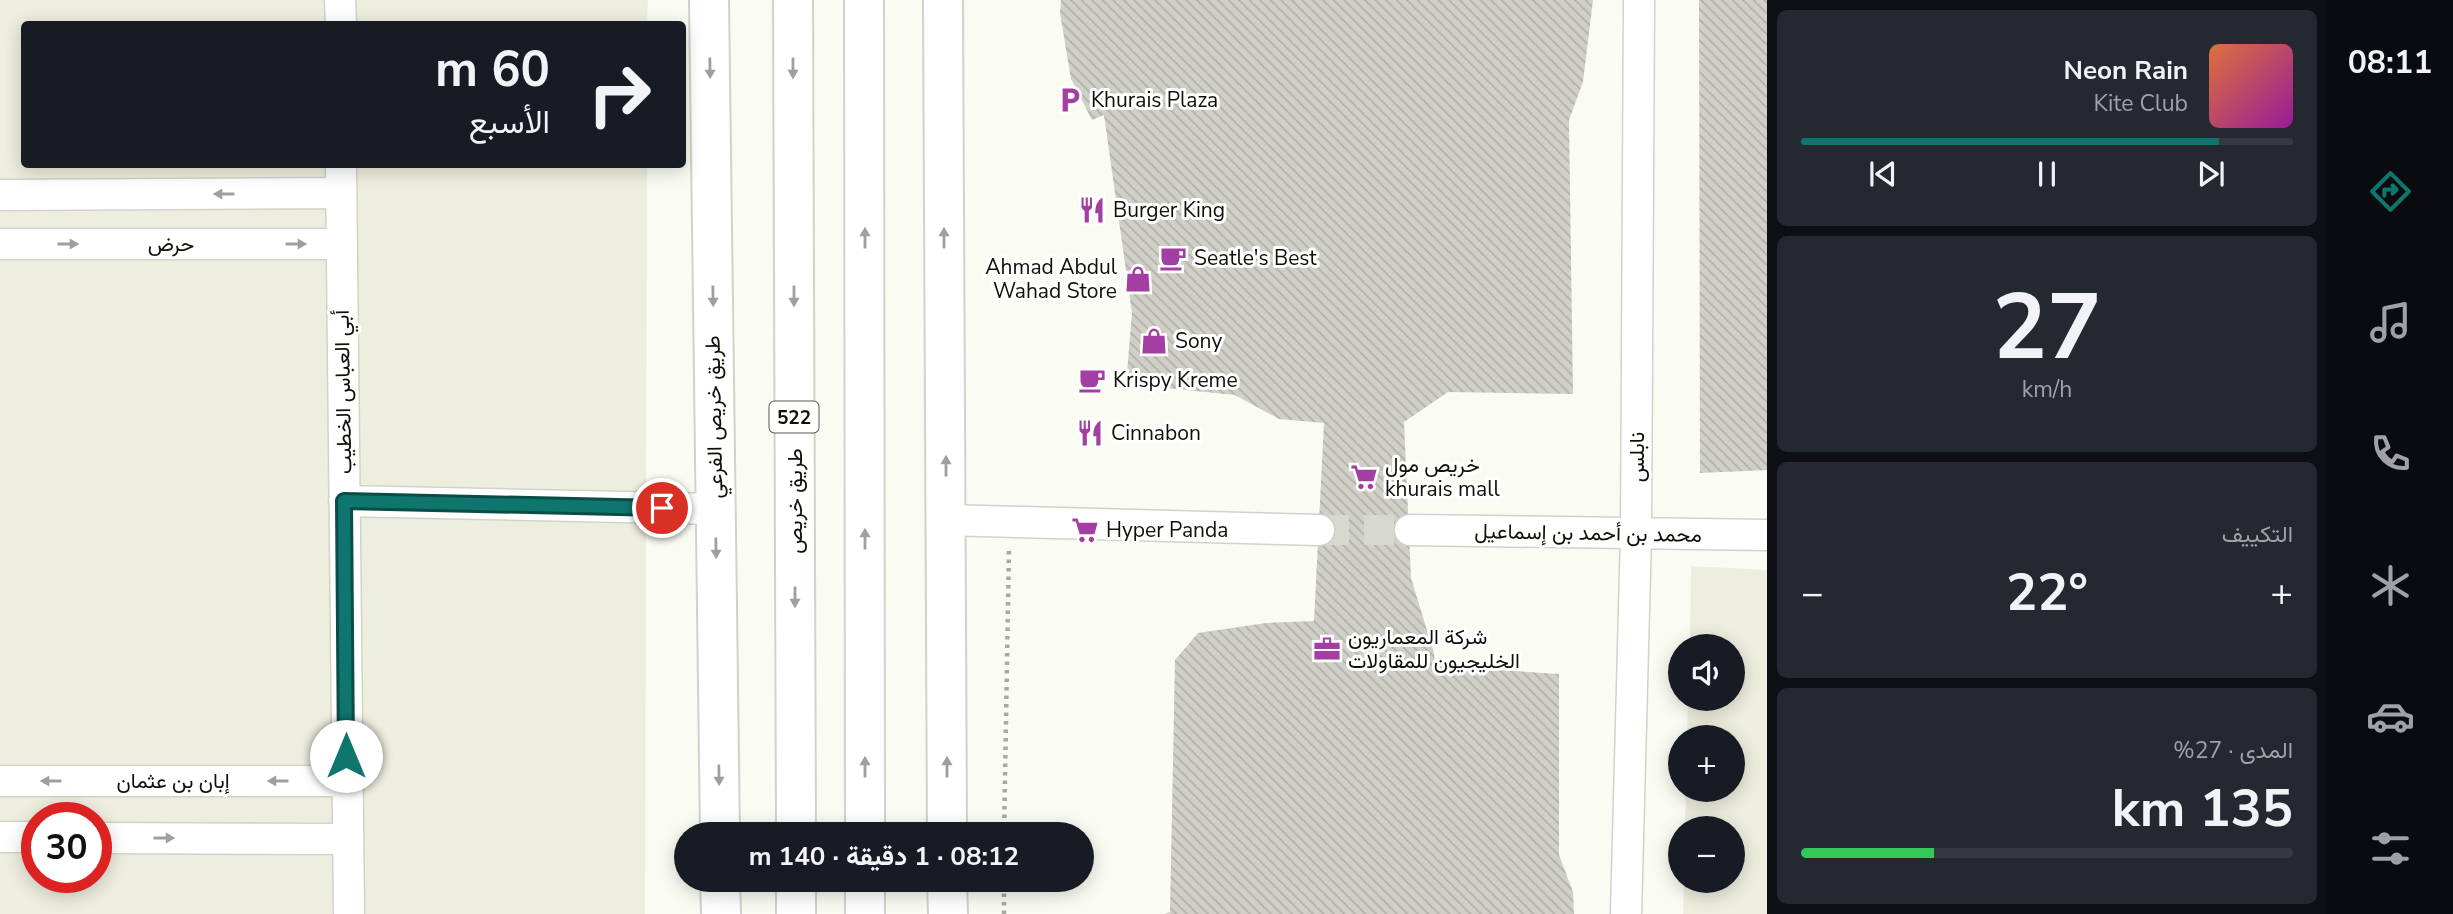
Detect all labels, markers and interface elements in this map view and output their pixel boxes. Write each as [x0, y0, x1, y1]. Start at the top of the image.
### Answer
text: 60 m [435, 36, 550, 103]
text: 08:11 [2348, 41, 2432, 84]
icon: right [574, 49, 665, 140]
text: Neon Rain [2063, 53, 2188, 88]
one-way arrow [704, 57, 716, 79]
one-way arrow [787, 57, 799, 79]
parking icon: Khurais Plaza [1055, 85, 1085, 115]
place label: Khurais Plaza [1091, 86, 1218, 114]
text: Kite Club [2094, 88, 2188, 119]
text: الأسبع [469, 101, 550, 144]
icon: previous [1864, 155, 1902, 193]
icon: pause [2028, 155, 2066, 193]
icon: next [2192, 155, 2230, 193]
icon: directions [2366, 167, 2415, 216]
one-way arrow [213, 188, 235, 199]
restaurant icon: Burger King [1077, 195, 1107, 225]
place label: Burger King [1113, 196, 1225, 224]
one-way arrow [859, 227, 871, 249]
one-way arrow [938, 227, 950, 249]
street label: حرض [148, 230, 194, 258]
one-way arrow [57, 238, 79, 250]
one-way arrow [285, 238, 307, 250]
cafe icon: Seatle's Best [1158, 243, 1188, 273]
place label: Seatle's Best [1194, 244, 1317, 272]
place label: Ahmad Abdul Wahad Store [985, 253, 1118, 305]
shop icon: Ahmad Abdul Wahad Store [1123, 264, 1153, 294]
text: 27 [1992, 266, 2102, 390]
one-way arrow [707, 285, 719, 307]
one-way arrow [788, 285, 800, 307]
icon: music [2366, 298, 2415, 347]
street label: أبي العباس الخطيب [328, 309, 361, 474]
shop icon: Sony [1139, 326, 1169, 356]
place label: Sony [1175, 327, 1222, 355]
street label: طريق خريص الفرعي [699, 335, 732, 499]
cafe icon: Krispy Kreme [1077, 365, 1107, 395]
place label: Krispy Kreme [1113, 366, 1238, 394]
text: km/h [2022, 374, 2072, 405]
road number: 522 [770, 402, 818, 432]
restaurant icon: Cinnabon [1075, 418, 1105, 448]
place label: Cinnabon [1111, 419, 1201, 447]
icon: phone [2366, 429, 2415, 478]
street label: نابلس [1623, 432, 1651, 482]
street label: طريق خريص [781, 448, 809, 554]
place label: خريص مول khurais mall [1385, 451, 1500, 503]
one-way arrow [940, 454, 952, 476]
supermarket icon: خريص مول khurais mall [1349, 462, 1379, 492]
pin [632, 478, 692, 538]
icon: arrive [643, 489, 681, 527]
supermarket icon: Hyper Panda [1070, 515, 1100, 545]
place label: Hyper Panda [1106, 516, 1228, 544]
street label: محمد بن أحمد بن إسماعيل [1474, 517, 1702, 549]
text: التكييف [2222, 519, 2293, 550]
one-way arrow [859, 528, 871, 550]
one-way arrow [710, 537, 722, 559]
text: 22° [2006, 557, 2088, 628]
icon: climate [2366, 561, 2415, 610]
text: − [1801, 568, 1824, 619]
text: + [2270, 568, 2293, 619]
one-way arrow [789, 586, 801, 608]
place label: شركة المعماريون الخليجيون للمقاولات [1348, 623, 1520, 675]
office icon: شركة المعماريون الخليجيون للمقاولات [1312, 634, 1342, 664]
map controls [1668, 634, 1745, 893]
button: sound [1668, 634, 1745, 711]
icon: car [2366, 692, 2415, 741]
position arrow [309, 719, 383, 793]
button: + [1668, 725, 1745, 802]
text: المدى · 27% [2173, 735, 2293, 766]
one-way arrow [859, 755, 871, 777]
one-way arrow [941, 755, 953, 777]
one-way arrow [713, 764, 725, 786]
street label: إبان بن عثمان [116, 767, 230, 795]
text: 135 km [2112, 773, 2293, 844]
one-way arrow [39, 775, 61, 787]
one-way arrow [267, 775, 289, 787]
speed limit sign: 30 [21, 802, 112, 893]
button: − [1668, 816, 1745, 893]
icon: filters [2366, 824, 2415, 873]
one-way arrow [154, 832, 176, 844]
text: 08:12 · 1 دقيقة · 140 m [749, 839, 1019, 874]

